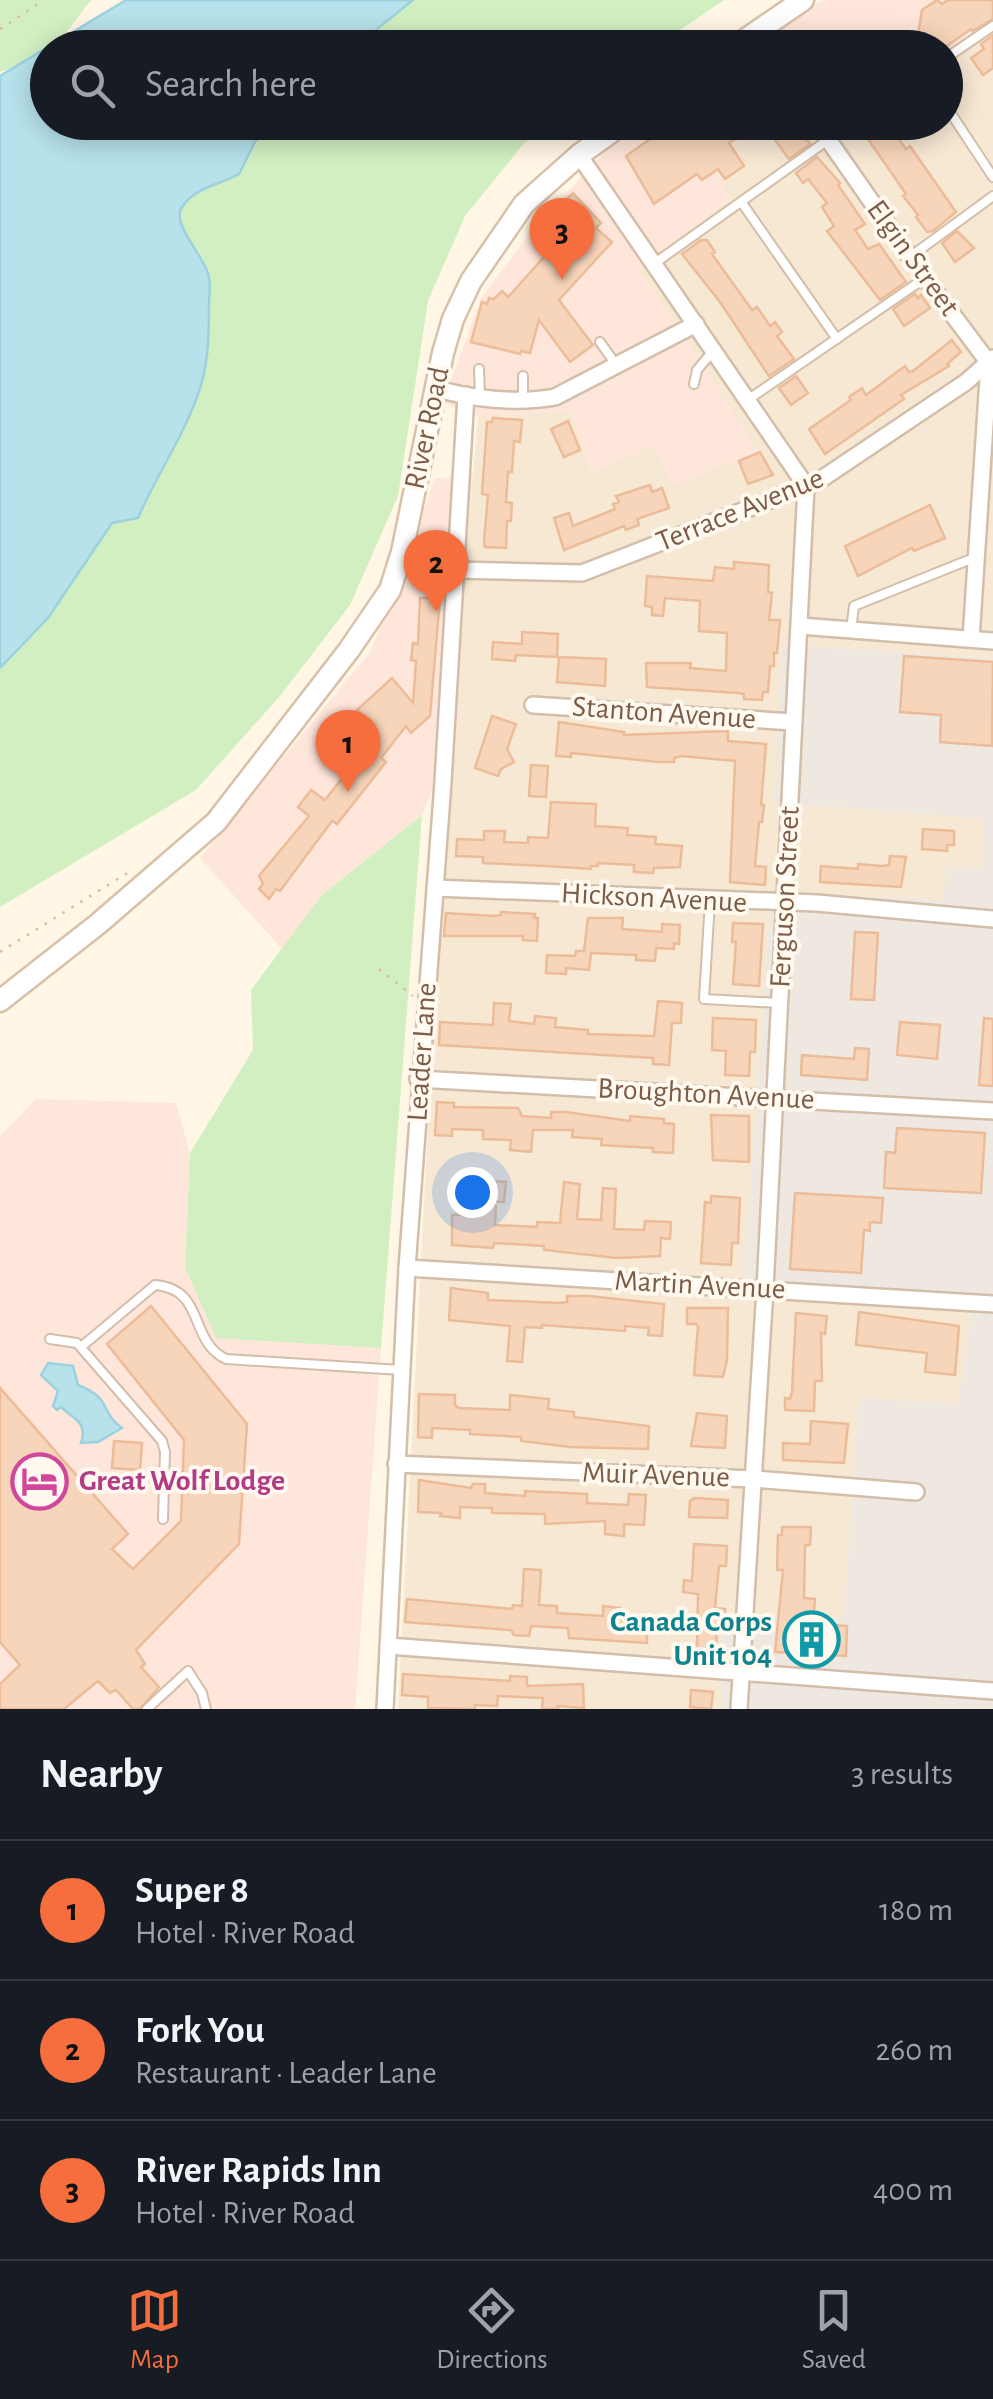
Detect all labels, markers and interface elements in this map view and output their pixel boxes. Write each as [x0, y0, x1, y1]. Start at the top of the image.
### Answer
search box [30, 30, 963, 140]
icon: search [65, 58, 120, 113]
text: Search here [145, 66, 317, 104]
street label: Elgin Street [861, 195, 965, 322]
pin: 3 [530, 198, 594, 280]
street label: River Road [399, 364, 455, 492]
street label: Terrace Avenue [652, 463, 828, 557]
pin: 2 [404, 530, 468, 612]
street label: Stanton Avenue [571, 692, 757, 734]
pin: 1 [316, 710, 380, 792]
street label: Ferguson Street [765, 805, 805, 989]
street label: Hickson Avenue [560, 878, 748, 918]
street label: Leader Lane [402, 982, 442, 1122]
street label: Broughton Avenue [597, 1073, 815, 1115]
your location [447, 1167, 498, 1218]
street label: Martin Avenue [614, 1266, 786, 1304]
hotel icon: Great Wolf Lodge [10, 1451, 70, 1511]
street label: Muir Avenue [582, 1457, 730, 1493]
place label: Great Wolf Lodge [79, 1466, 285, 1496]
place label: Canada Corps Unit 104 [610, 1607, 772, 1671]
building icon: Canada Corps Unit 104 [781, 1609, 841, 1669]
text: Nearby [40, 1753, 163, 1795]
text: 3 results [851, 1758, 953, 1790]
text: Super 8 [135, 1872, 249, 1910]
text: 1 [67, 1894, 78, 1926]
text: 180 m [879, 1894, 953, 1926]
text: Hotel · River Road [135, 1917, 355, 1949]
text: Fork You [135, 2012, 265, 2050]
text: 2 [65, 2034, 80, 2066]
text: 260 m [876, 2034, 953, 2066]
text: Restaurant · Leader Lane [135, 2057, 437, 2089]
text: River Rapids Inn [135, 2152, 382, 2190]
text: 3 [66, 2174, 79, 2206]
text: 400 m [873, 2174, 953, 2206]
text: Hotel · River Road [135, 2197, 355, 2229]
tab: Map [127, 2283, 182, 2377]
tab: Directions [436, 2283, 548, 2377]
tab: Saved [802, 2283, 866, 2377]

